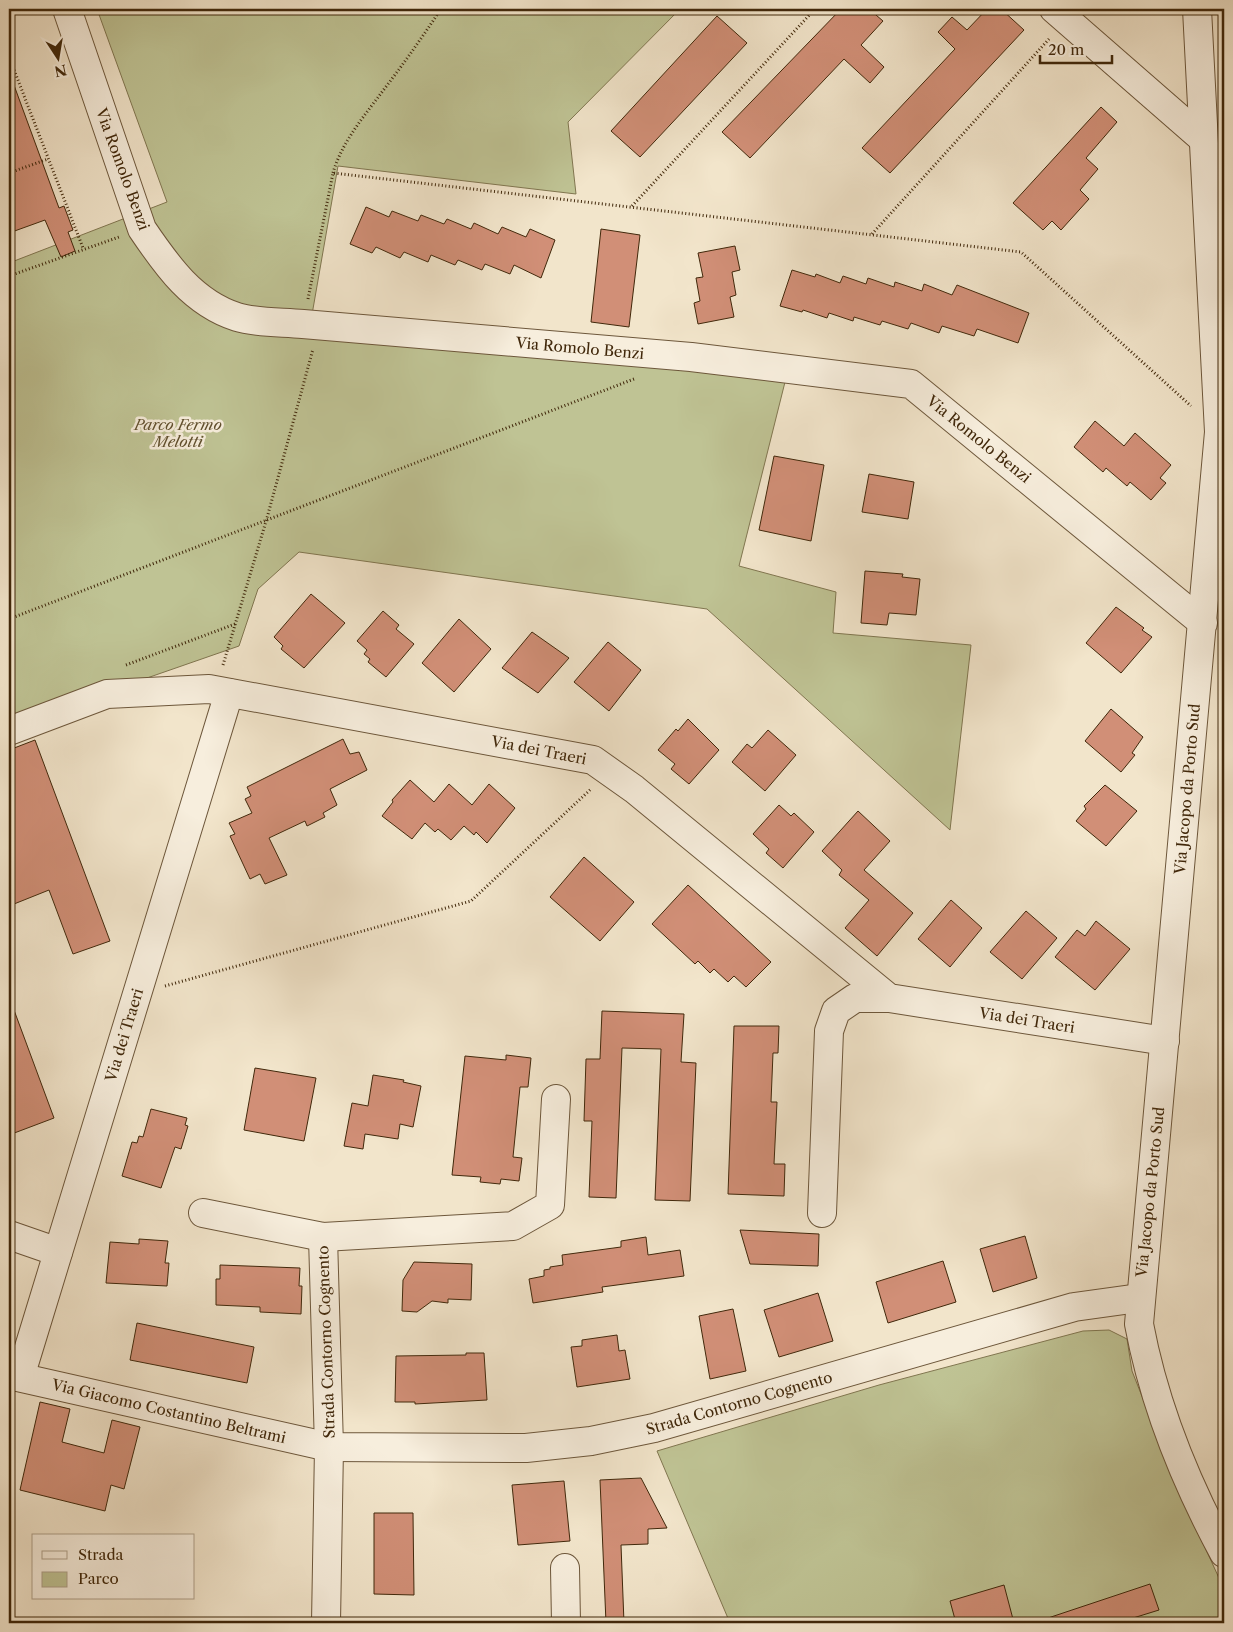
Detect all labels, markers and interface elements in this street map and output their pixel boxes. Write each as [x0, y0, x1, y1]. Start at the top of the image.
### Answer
north arrow [32, 32, 82, 82]
scale bar [1040, 32, 1113, 64]
text: 20 m [1048, 40, 1084, 59]
text: N [53, 61, 69, 81]
street label: Via Romolo Benzi [92, 104, 154, 233]
street label: Via Romolo Benzi [514, 333, 645, 363]
street label: Via Romolo Benzi [922, 391, 1035, 487]
park label: Parco Fermo Melotti [133, 415, 222, 451]
street label: Via Jacopo da Porto Sud [1170, 703, 1204, 876]
street label: Via dei Traeri [489, 731, 589, 769]
street label: Via dei Traeri [101, 986, 147, 1085]
street label: Via dei Traeri [977, 1003, 1077, 1037]
street label: Via Jacopo da Porto Sud [1131, 1106, 1168, 1279]
street label: Strada Contorno Cognento [313, 1245, 339, 1439]
street label: Strada Contorno Cognento [644, 1367, 834, 1439]
street label: Via Giacomo Costantino Beltrami [49, 1375, 288, 1447]
legend [32, 1534, 195, 1600]
text: Strada [78, 1545, 124, 1564]
text: Parco [78, 1569, 119, 1588]

